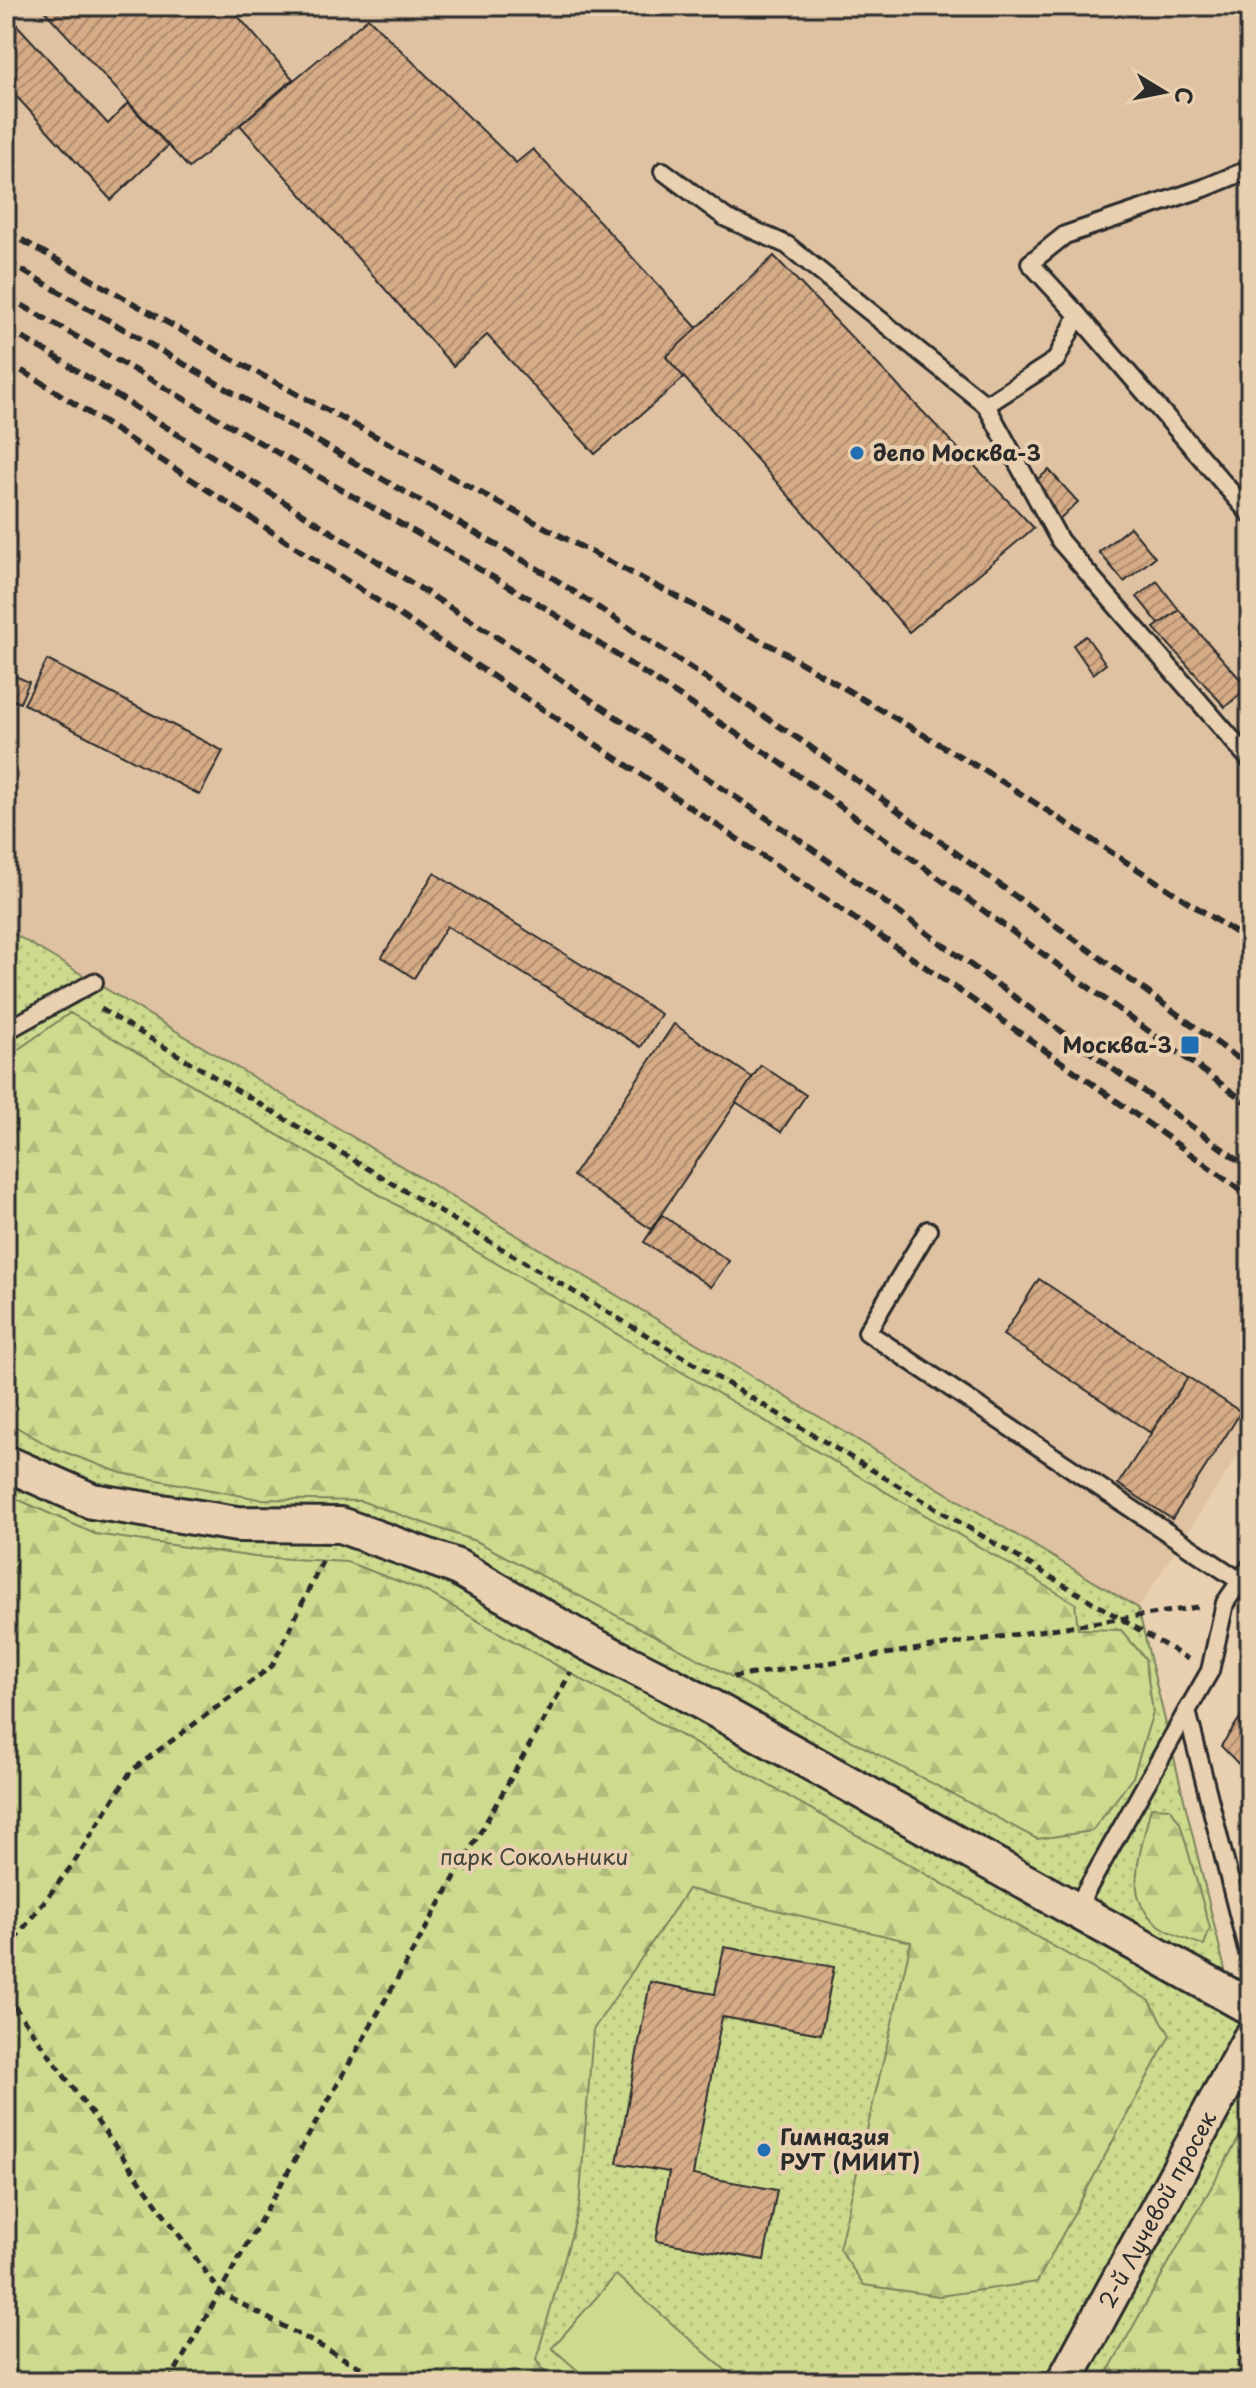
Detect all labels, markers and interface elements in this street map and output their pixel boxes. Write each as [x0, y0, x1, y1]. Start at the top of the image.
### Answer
north arrow [1124, 52, 1204, 132]
text: С [1167, 85, 1203, 107]
place label: депо Москва-3 [873, 435, 1041, 468]
marker: депо Москва-3 [848, 444, 866, 462]
place label: Москва-3 [1063, 1027, 1172, 1060]
marker: Москва-3 [1179, 1034, 1201, 1056]
park label: парк Сокольники [440, 1839, 628, 1872]
street label: 2-й Лучевой просек [1089, 2104, 1224, 2314]
place label: Гимназия РУТ (МИИТ) [780, 2119, 920, 2177]
marker: Гимназия РУТ (МИИТ) [755, 2141, 773, 2159]

